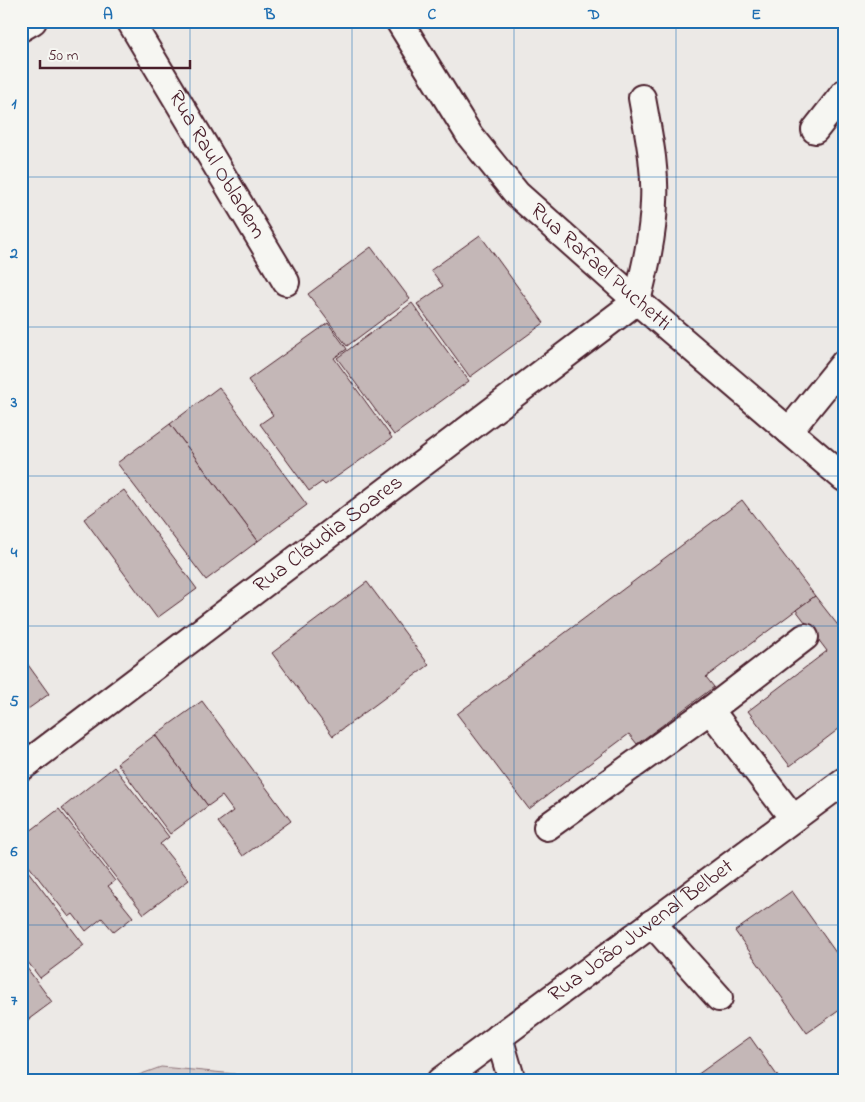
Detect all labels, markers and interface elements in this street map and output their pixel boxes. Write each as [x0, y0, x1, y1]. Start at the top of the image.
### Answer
text: A [103, 3, 113, 27]
text: B [264, 3, 276, 27]
text: C [428, 3, 437, 27]
text: D [587, 3, 600, 27]
text: E [751, 3, 761, 27]
scale bar [40, 38, 190, 70]
text: 50 m [48, 45, 79, 67]
street label: Rua Raul Obladem [159, 85, 273, 246]
text: 1 [11, 92, 17, 116]
street label: Rua Rafael Puchetti [522, 196, 678, 339]
text: 2 [9, 242, 18, 266]
text: 3 [10, 391, 18, 415]
street label: Rua Cláudia Soares [247, 467, 410, 602]
text: 4 [10, 541, 18, 565]
text: 5 [9, 690, 19, 714]
text: 6 [9, 840, 18, 864]
street label: Rua João Juvenal Belbet [542, 851, 741, 1011]
text: 7 [11, 989, 18, 1013]

